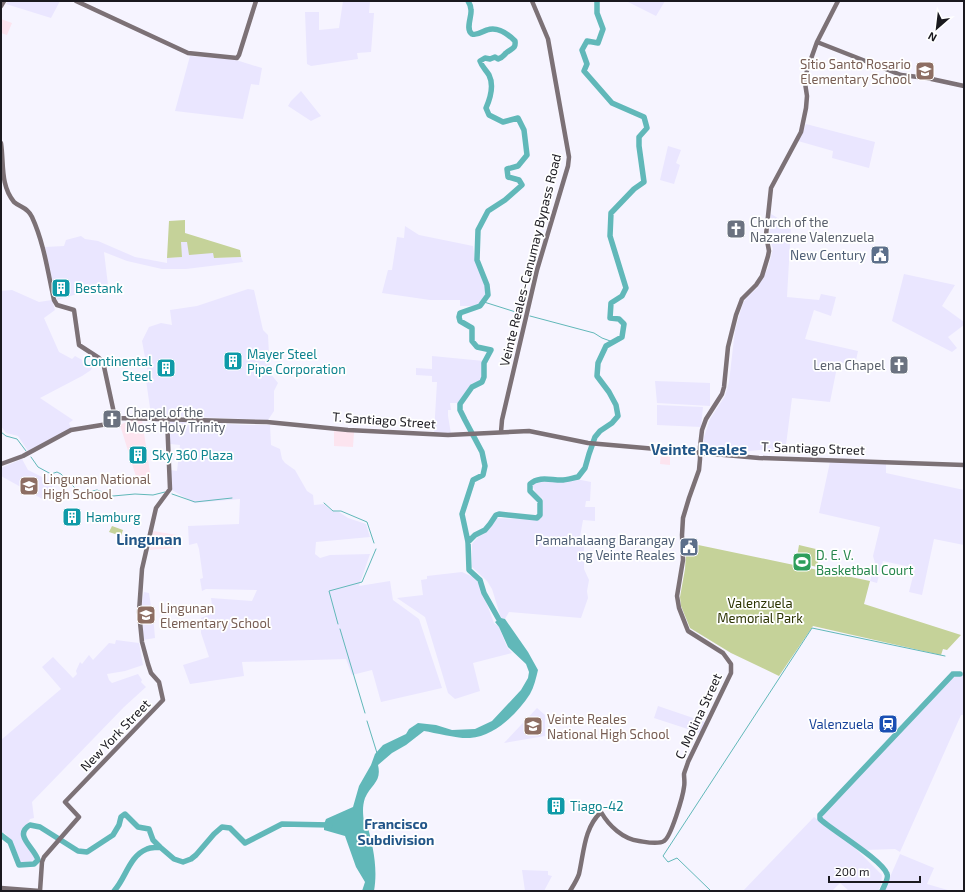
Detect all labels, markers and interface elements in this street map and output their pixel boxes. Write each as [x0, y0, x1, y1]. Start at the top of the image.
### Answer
north arrow [917, 8, 957, 48]
text: N [925, 30, 939, 45]
place label: Sitio Santo Rosario Elementary School [800, 56, 911, 87]
school or university icon: Sitio Santo Rosario Elementary School [914, 60, 936, 82]
street label: Veinte Reales-Canumay Bypass Road [496, 152, 564, 368]
place label: Church of the Nazarene Valenzuela [750, 214, 874, 245]
church icon: Church of the Nazarene Valenzuela [725, 218, 747, 240]
public building icon: New Century [869, 244, 891, 266]
place label: New Century [790, 247, 866, 263]
building icon: Bestank [50, 277, 72, 299]
place label: Bestank [75, 280, 123, 296]
place label: Mayer Steel Pipe Corporation [247, 346, 346, 377]
building icon: Mayer Steel Pipe Corporation [222, 350, 244, 372]
place label: Continental Steel [83, 353, 152, 384]
church icon: Lena Chapel [888, 354, 910, 376]
building icon: Continental Steel [155, 357, 177, 379]
place label: Lena Chapel [813, 357, 885, 373]
place label: Chapel of the Most Holy Trinity [126, 404, 226, 435]
church icon: Chapel of the Most Holy Trinity [101, 408, 123, 430]
street label: T. Santiago Street [332, 408, 436, 432]
street label: T. Santiago Street [761, 438, 865, 458]
district label: Veinte Reales [651, 440, 747, 458]
building icon: Sky 360 Plaza [127, 444, 149, 466]
place label: Sky 360 Plaza [152, 447, 233, 463]
place label: Lingunan National High School [43, 471, 151, 502]
school or university icon: Lingunan National High School [18, 475, 40, 497]
building icon: Hamburg [61, 506, 83, 528]
place label: Hamburg [86, 509, 140, 525]
district label: Lingunan [116, 530, 182, 548]
place label: Pamahalaang Barangay ng Veinte Reales [535, 532, 675, 563]
public building icon: Pamahalaang Barangay ng Veinte Reales [678, 536, 700, 558]
place label: D. E. V. Basketball Court [816, 547, 913, 578]
sports icon: D. E. V. Basketball Court [791, 551, 813, 573]
park label: Valenzuela Memorial Park [717, 595, 803, 626]
place label: Lingunan Elementary School [160, 600, 271, 631]
school or university icon: Lingunan Elementary School [135, 604, 157, 626]
street label: C. Molina Street [671, 670, 725, 761]
street label: New York Street [77, 696, 153, 774]
place label: Veinte Reales National High School [547, 711, 670, 742]
station icon: Valenzuela [877, 713, 899, 735]
school or university icon: Veinte Reales National High School [522, 715, 544, 737]
place label: Valenzuela [809, 716, 874, 732]
building icon: Tiago-42 [545, 795, 567, 817]
place label: Tiago-42 [570, 798, 624, 814]
district label: Francisco Subdivision [358, 815, 434, 848]
scale bar [829, 858, 920, 884]
text: 200 m [835, 864, 869, 878]

